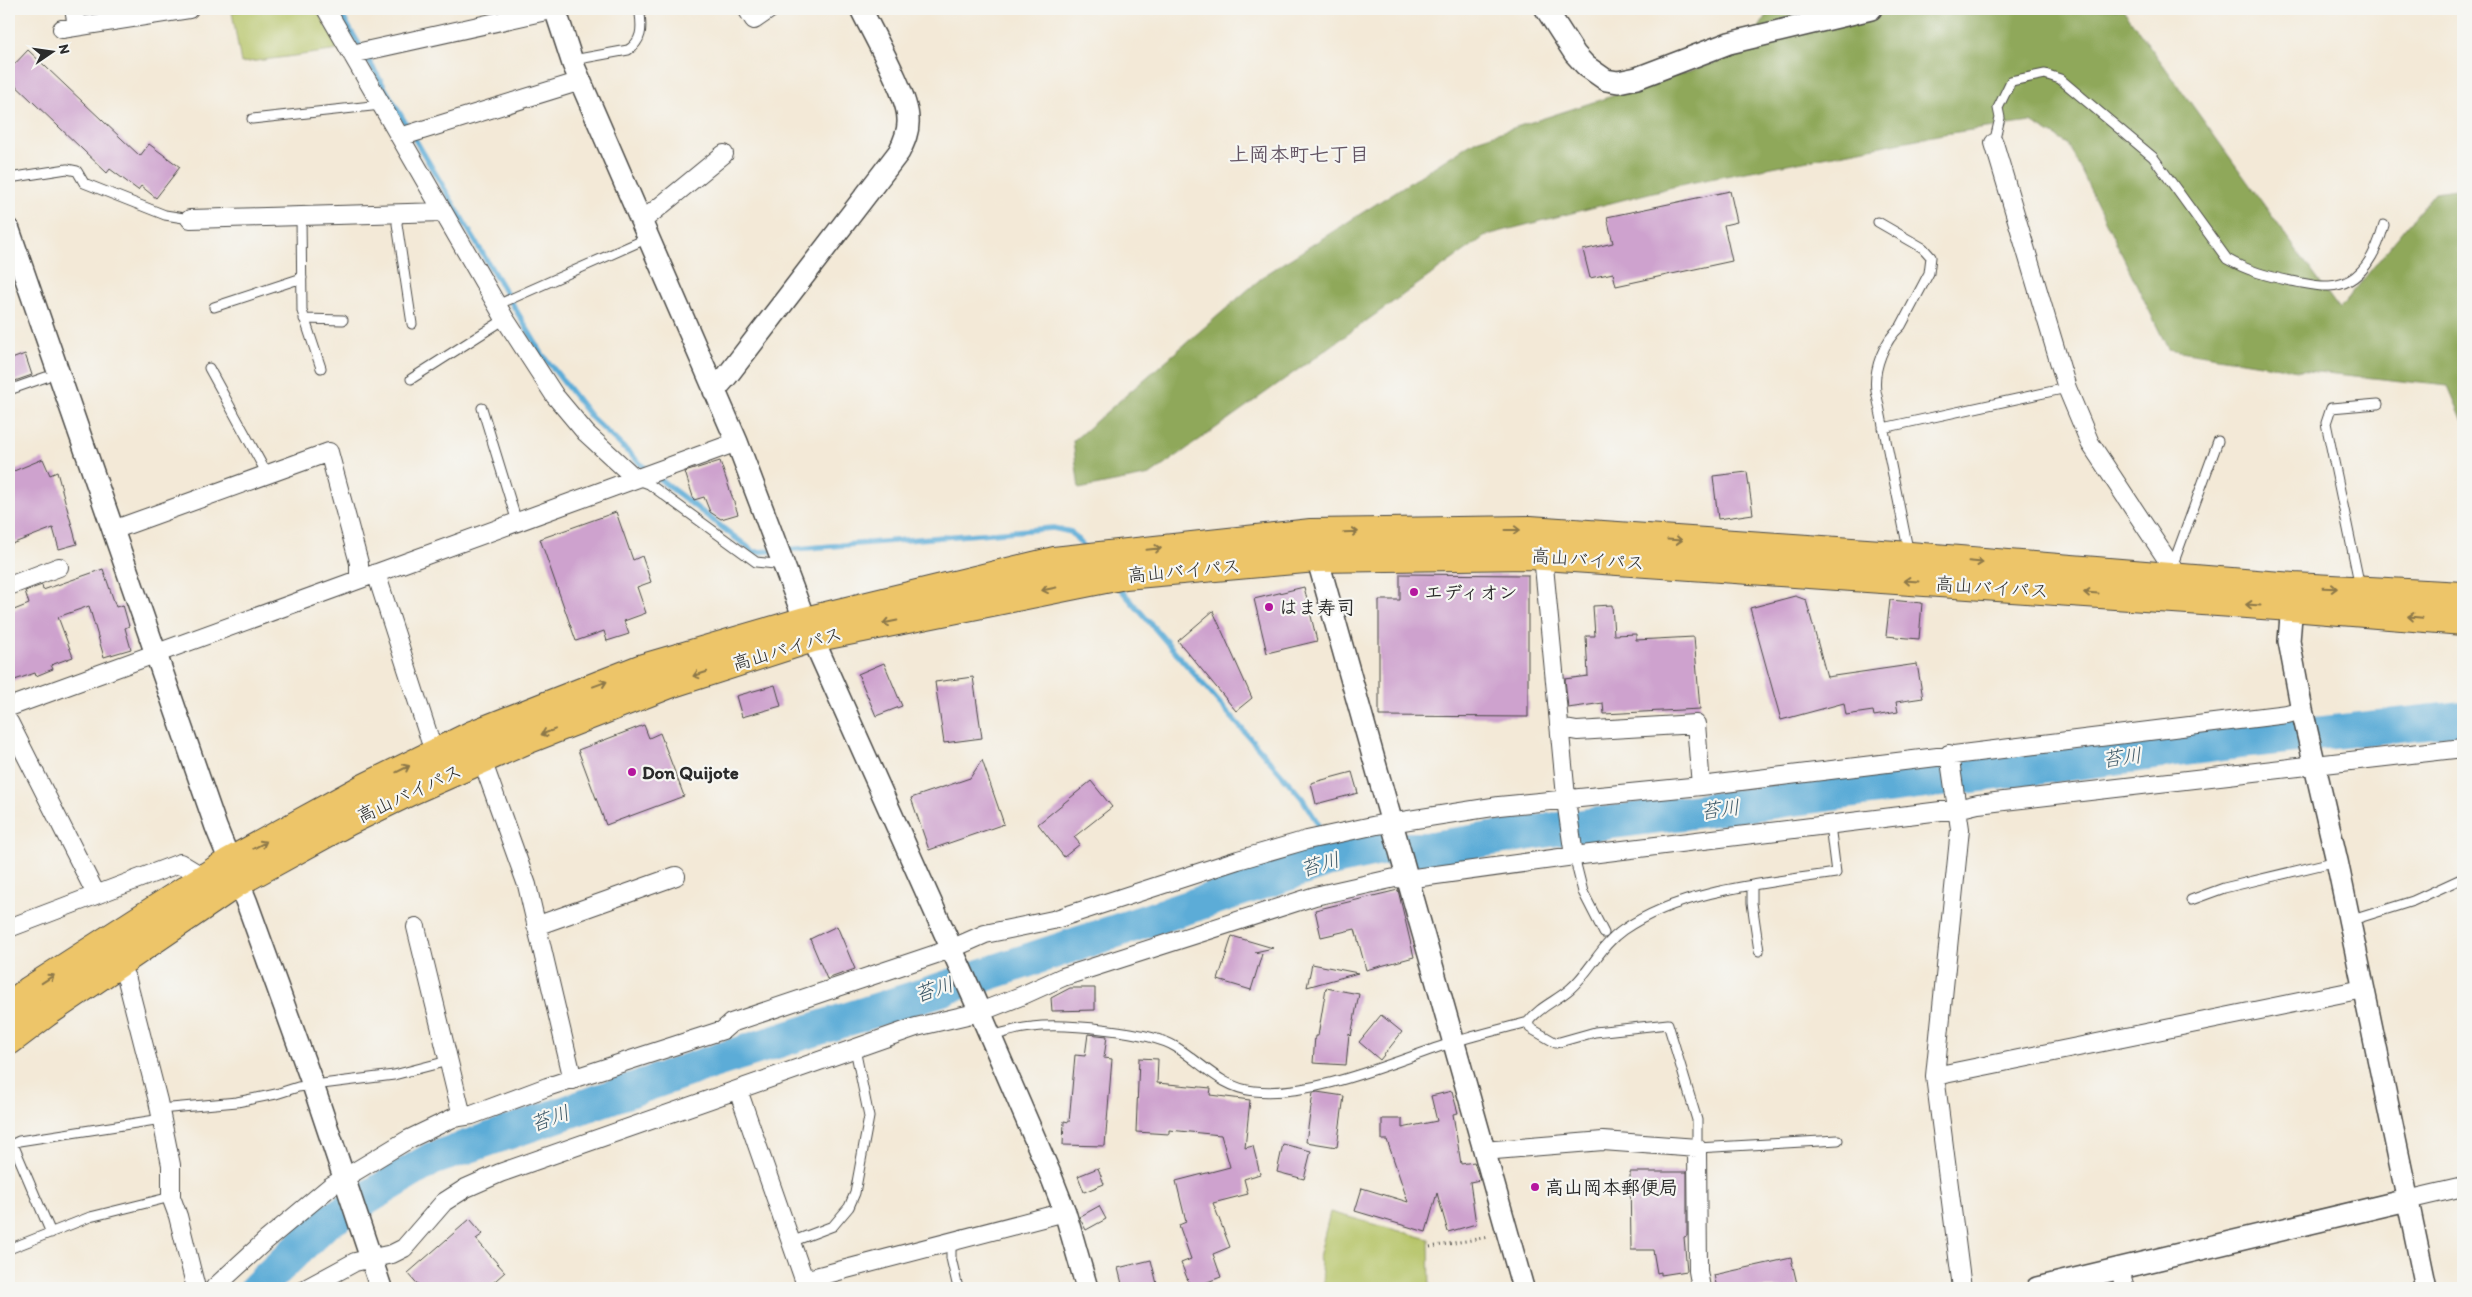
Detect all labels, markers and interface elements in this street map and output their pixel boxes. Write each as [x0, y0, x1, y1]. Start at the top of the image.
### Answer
north arrow [28, 28, 78, 78]
text: N [55, 43, 74, 56]
district label: 上岡本町七丁目 [1229, 142, 1369, 166]
one-way arrow [1504, 525, 1521, 535]
one-way arrow [1342, 527, 1358, 536]
one-way arrow [1667, 535, 1683, 545]
street label: 高山バイパス [1530, 544, 1645, 575]
one-way arrow [1146, 545, 1162, 554]
street label: 高山バイパス [1126, 554, 1242, 587]
one-way arrow [1967, 557, 1983, 566]
street label: 高山バイパス [1934, 572, 2049, 603]
one-way arrow [1903, 577, 1919, 586]
place label: エディオン [1424, 581, 1517, 604]
one-way arrow [2321, 584, 2337, 593]
one-way arrow [1042, 585, 1058, 594]
marker: エディオン [1408, 586, 1420, 598]
one-way arrow [2083, 589, 2099, 598]
place label: はま寿司 [1279, 596, 1355, 619]
one-way arrow [2245, 600, 2261, 609]
marker: はま寿司 [1263, 601, 1275, 613]
one-way arrow [2407, 613, 2423, 622]
one-way arrow [883, 618, 899, 627]
street label: 高山バイパス [729, 622, 845, 675]
one-way arrow [693, 670, 708, 679]
one-way arrow [592, 679, 608, 688]
one-way arrow [541, 728, 556, 737]
water label: 苔川 [2101, 743, 2143, 771]
street label: 高山バイパス [353, 759, 466, 828]
place label: Don Quijote [642, 761, 739, 784]
one-way arrow [395, 764, 410, 773]
marker: Don Quijote [626, 766, 638, 778]
water label: 苔川 [1699, 795, 1741, 823]
one-way arrow [252, 840, 267, 850]
water label: 苔川 [1297, 847, 1343, 881]
water label: 苔川 [911, 971, 957, 1007]
one-way arrow [41, 973, 55, 983]
water label: 苔川 [527, 1100, 573, 1136]
place label: 高山岡本郵便局 [1545, 1176, 1678, 1199]
marker: 高山岡本郵便局 [1529, 1181, 1541, 1193]

